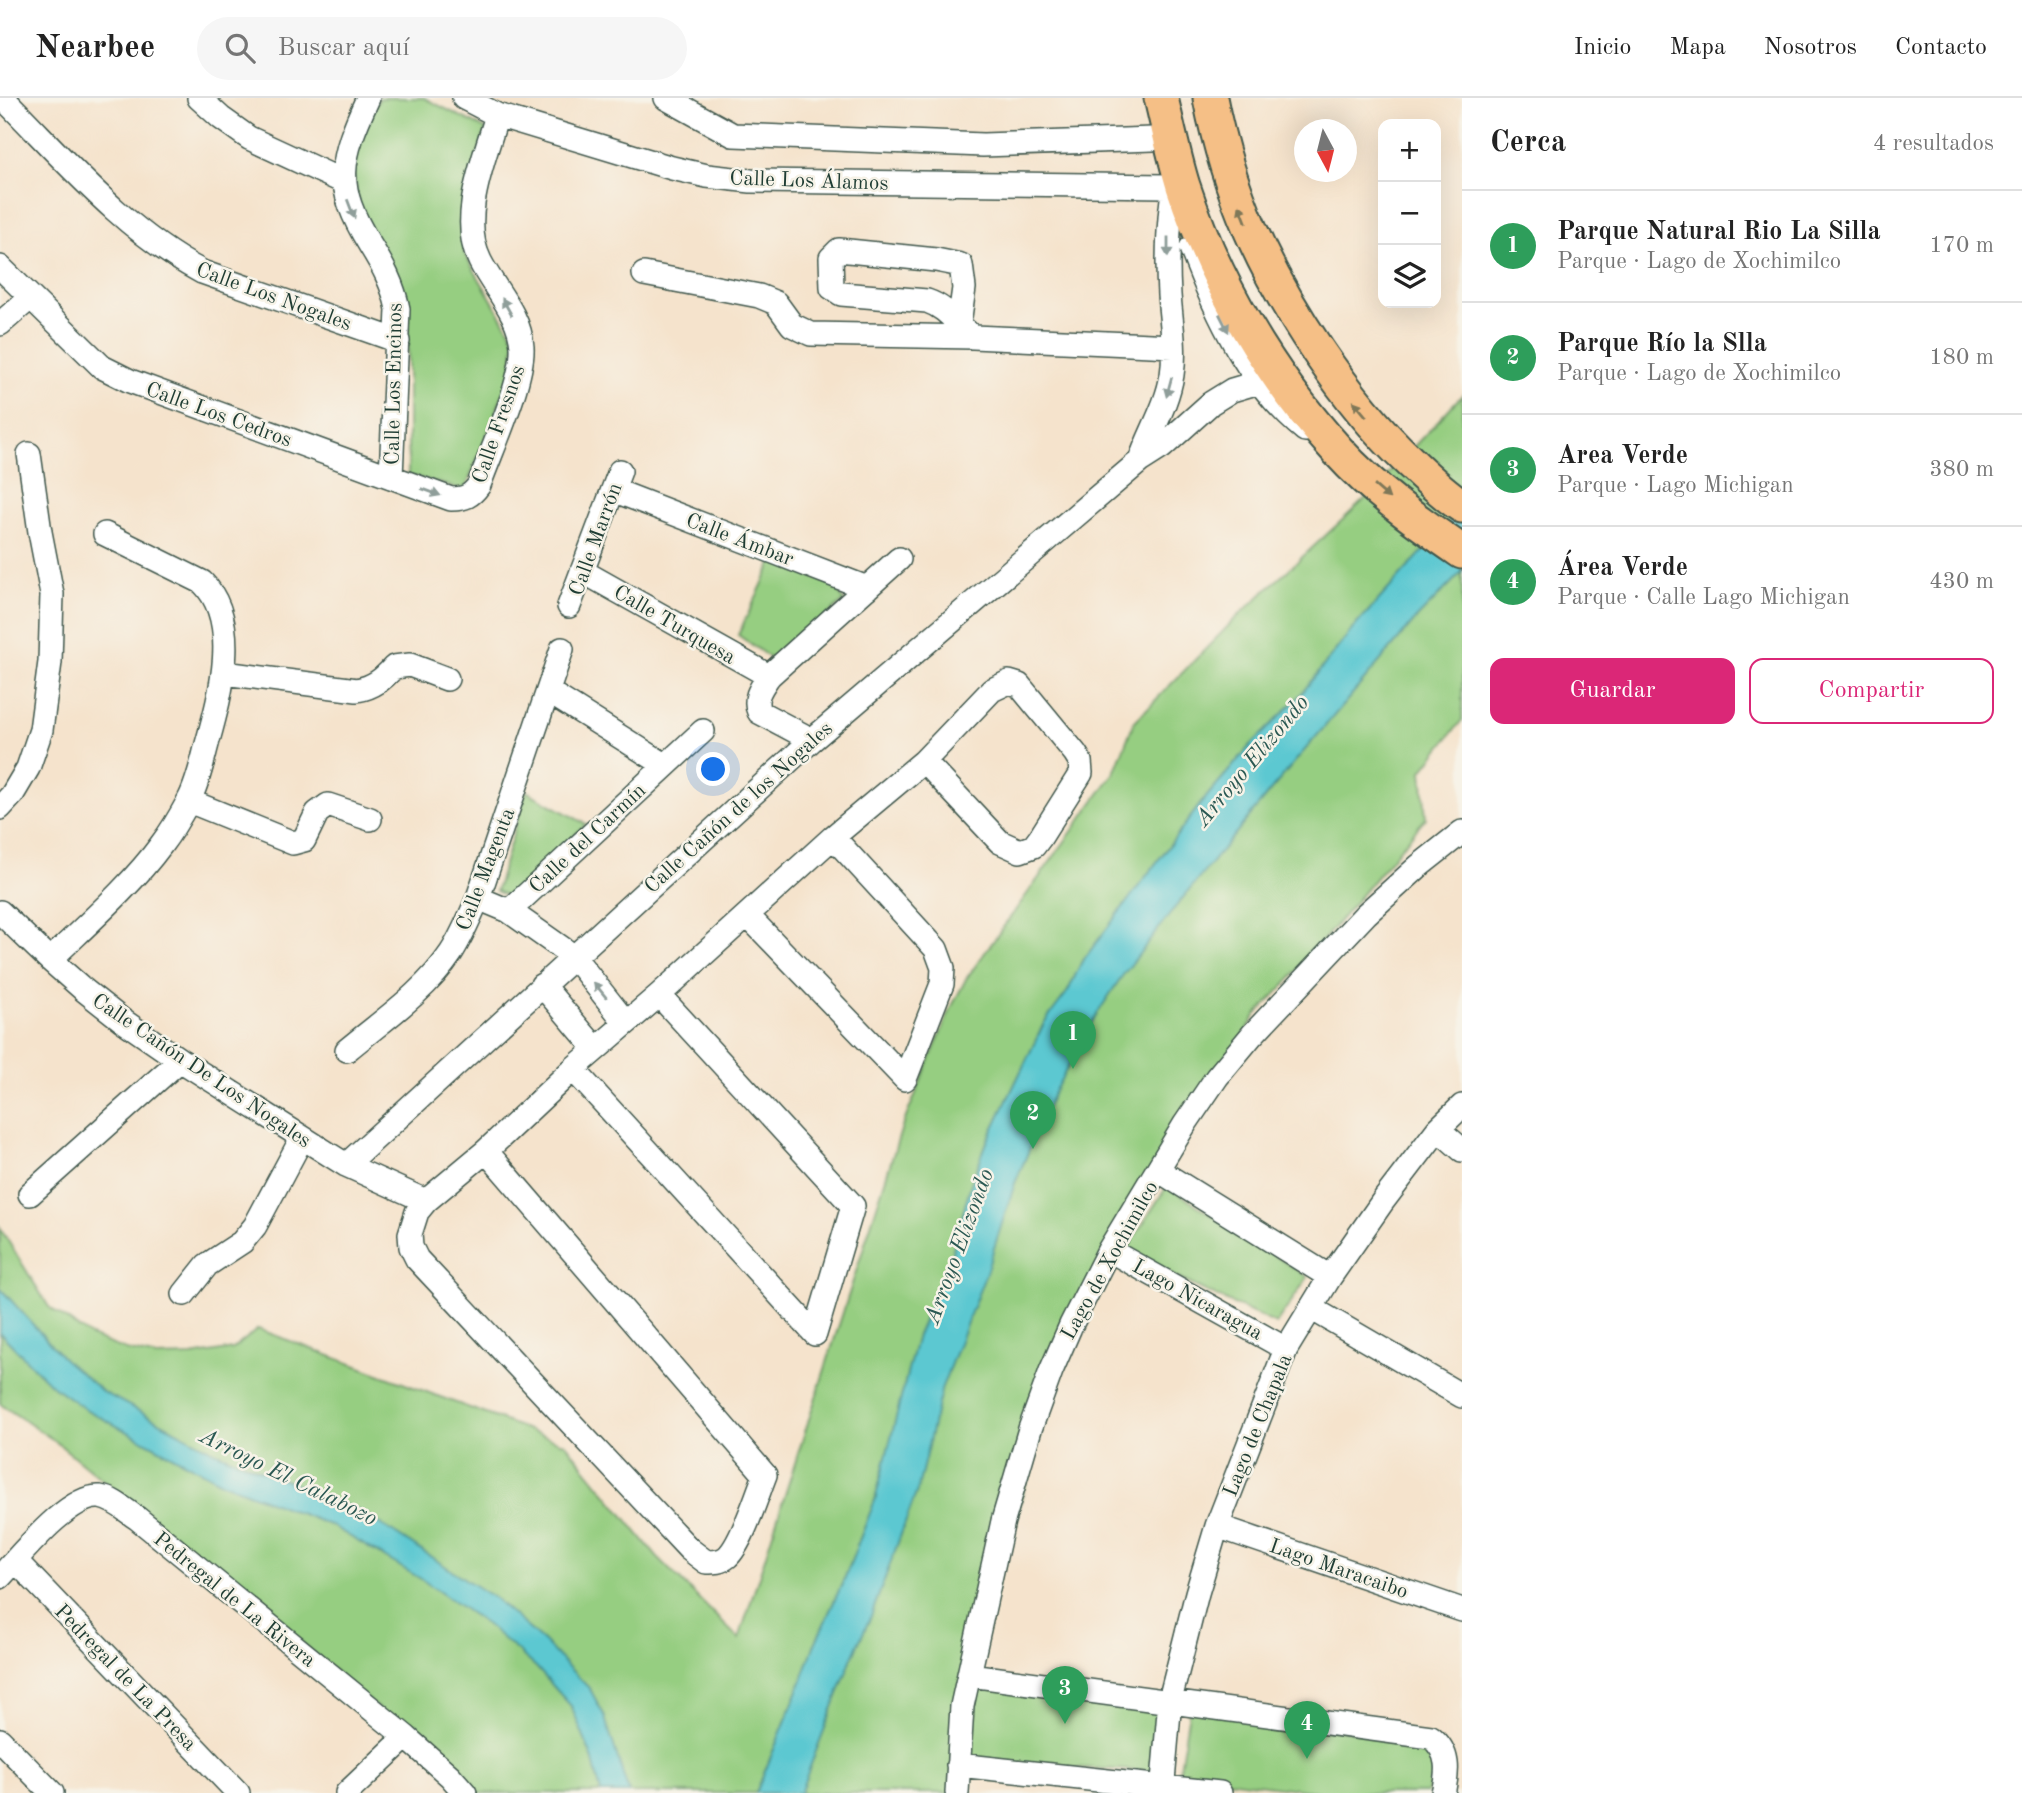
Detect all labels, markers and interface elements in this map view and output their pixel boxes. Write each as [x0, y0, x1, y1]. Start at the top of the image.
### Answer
search box [197, 17, 687, 80]
icon: search [221, 29, 259, 67]
text: Nearbee [35, 32, 155, 65]
text: Buscar aquí [277, 35, 409, 61]
text: Inicio [1574, 36, 1632, 60]
text: Mapa [1670, 36, 1726, 60]
text: Nosotros [1764, 36, 1857, 60]
text: Contacto [1895, 36, 1987, 60]
north arrow [1294, 119, 1357, 182]
map controls [1378, 119, 1441, 308]
button: + [1378, 119, 1441, 182]
text: Cerca [1490, 128, 1566, 158]
text: 4 resultados [1873, 132, 1994, 155]
street label: Calle Los Álamos [729, 164, 889, 195]
button: − [1378, 182, 1441, 245]
one-way arrow [346, 199, 357, 220]
one-way arrow [1237, 204, 1248, 225]
text: Parque Natural Rio La Silla [1557, 219, 1881, 245]
text: 1 [1506, 234, 1520, 257]
text: 170 m [1929, 234, 1994, 257]
one-way arrow [1162, 236, 1173, 258]
button: layers [1378, 245, 1441, 308]
text: Parque · Lago de Xochimilco [1557, 250, 1841, 273]
street label: Calle Los Nogales [193, 260, 354, 335]
one-way arrow [501, 297, 513, 317]
street label: Calle Los Encinos [383, 303, 406, 465]
one-way arrow [1218, 314, 1230, 334]
text: Parque Río la Slla [1557, 331, 1767, 357]
text: 2 [1506, 346, 1520, 369]
text: 180 m [1929, 346, 1994, 369]
text: Parque · Lago de Xochimilco [1557, 362, 1841, 385]
street label: Calle Fresnos [469, 363, 529, 486]
one-way arrow [1163, 377, 1173, 398]
street label: Calle Los Cedros [143, 379, 294, 452]
one-way arrow [1353, 400, 1368, 417]
text: Area Verde [1557, 443, 1688, 469]
text: 3 [1506, 458, 1520, 481]
text: 380 m [1929, 458, 1994, 481]
text: Parque · Lago Michigan [1557, 474, 1794, 497]
street label: Calle Marrón [566, 480, 627, 599]
one-way arrow [1373, 484, 1391, 500]
one-way arrow [421, 487, 442, 498]
street label: Calle Ámbar [683, 506, 798, 571]
text: Área Verde [1557, 555, 1688, 581]
text: 4 [1506, 570, 1520, 593]
text: 430 m [1929, 570, 1994, 593]
street label: Calle Turquesa [610, 582, 739, 669]
text: Parque · Calle Lago Michigan [1557, 586, 1850, 609]
button: Guardar [1490, 658, 1735, 724]
button: Compartir [1749, 658, 1994, 724]
water label: Arroyo Elizondo [1190, 691, 1314, 833]
street label: Calle Cañón de los Nogales [641, 718, 837, 898]
your location [696, 752, 730, 786]
street label: Calle del Carmín [526, 780, 650, 898]
street label: Calle Magenta [453, 805, 519, 934]
one-way arrow [592, 981, 607, 999]
street label: Calle Cañón De Los Nogales [88, 990, 314, 1152]
pin: 1 [1050, 1011, 1096, 1069]
pin: 2 [1010, 1091, 1056, 1149]
water label: Arroyo Elizondo [920, 1166, 999, 1329]
street label: Lago de Xochimilco [1058, 1178, 1163, 1344]
street label: Lago Nicaragua [1129, 1256, 1266, 1345]
street label: Lago de Chapala [1220, 1351, 1297, 1500]
water label: Arroyo El Calabozo [194, 1424, 381, 1531]
street label: Pedregal de La Rivera [149, 1529, 319, 1672]
street label: Lago Maracaibo [1266, 1536, 1411, 1603]
street label: Pedregal de La Presa [50, 1601, 200, 1755]
pin: 3 [1042, 1666, 1088, 1724]
pin: 4 [1284, 1701, 1330, 1759]

